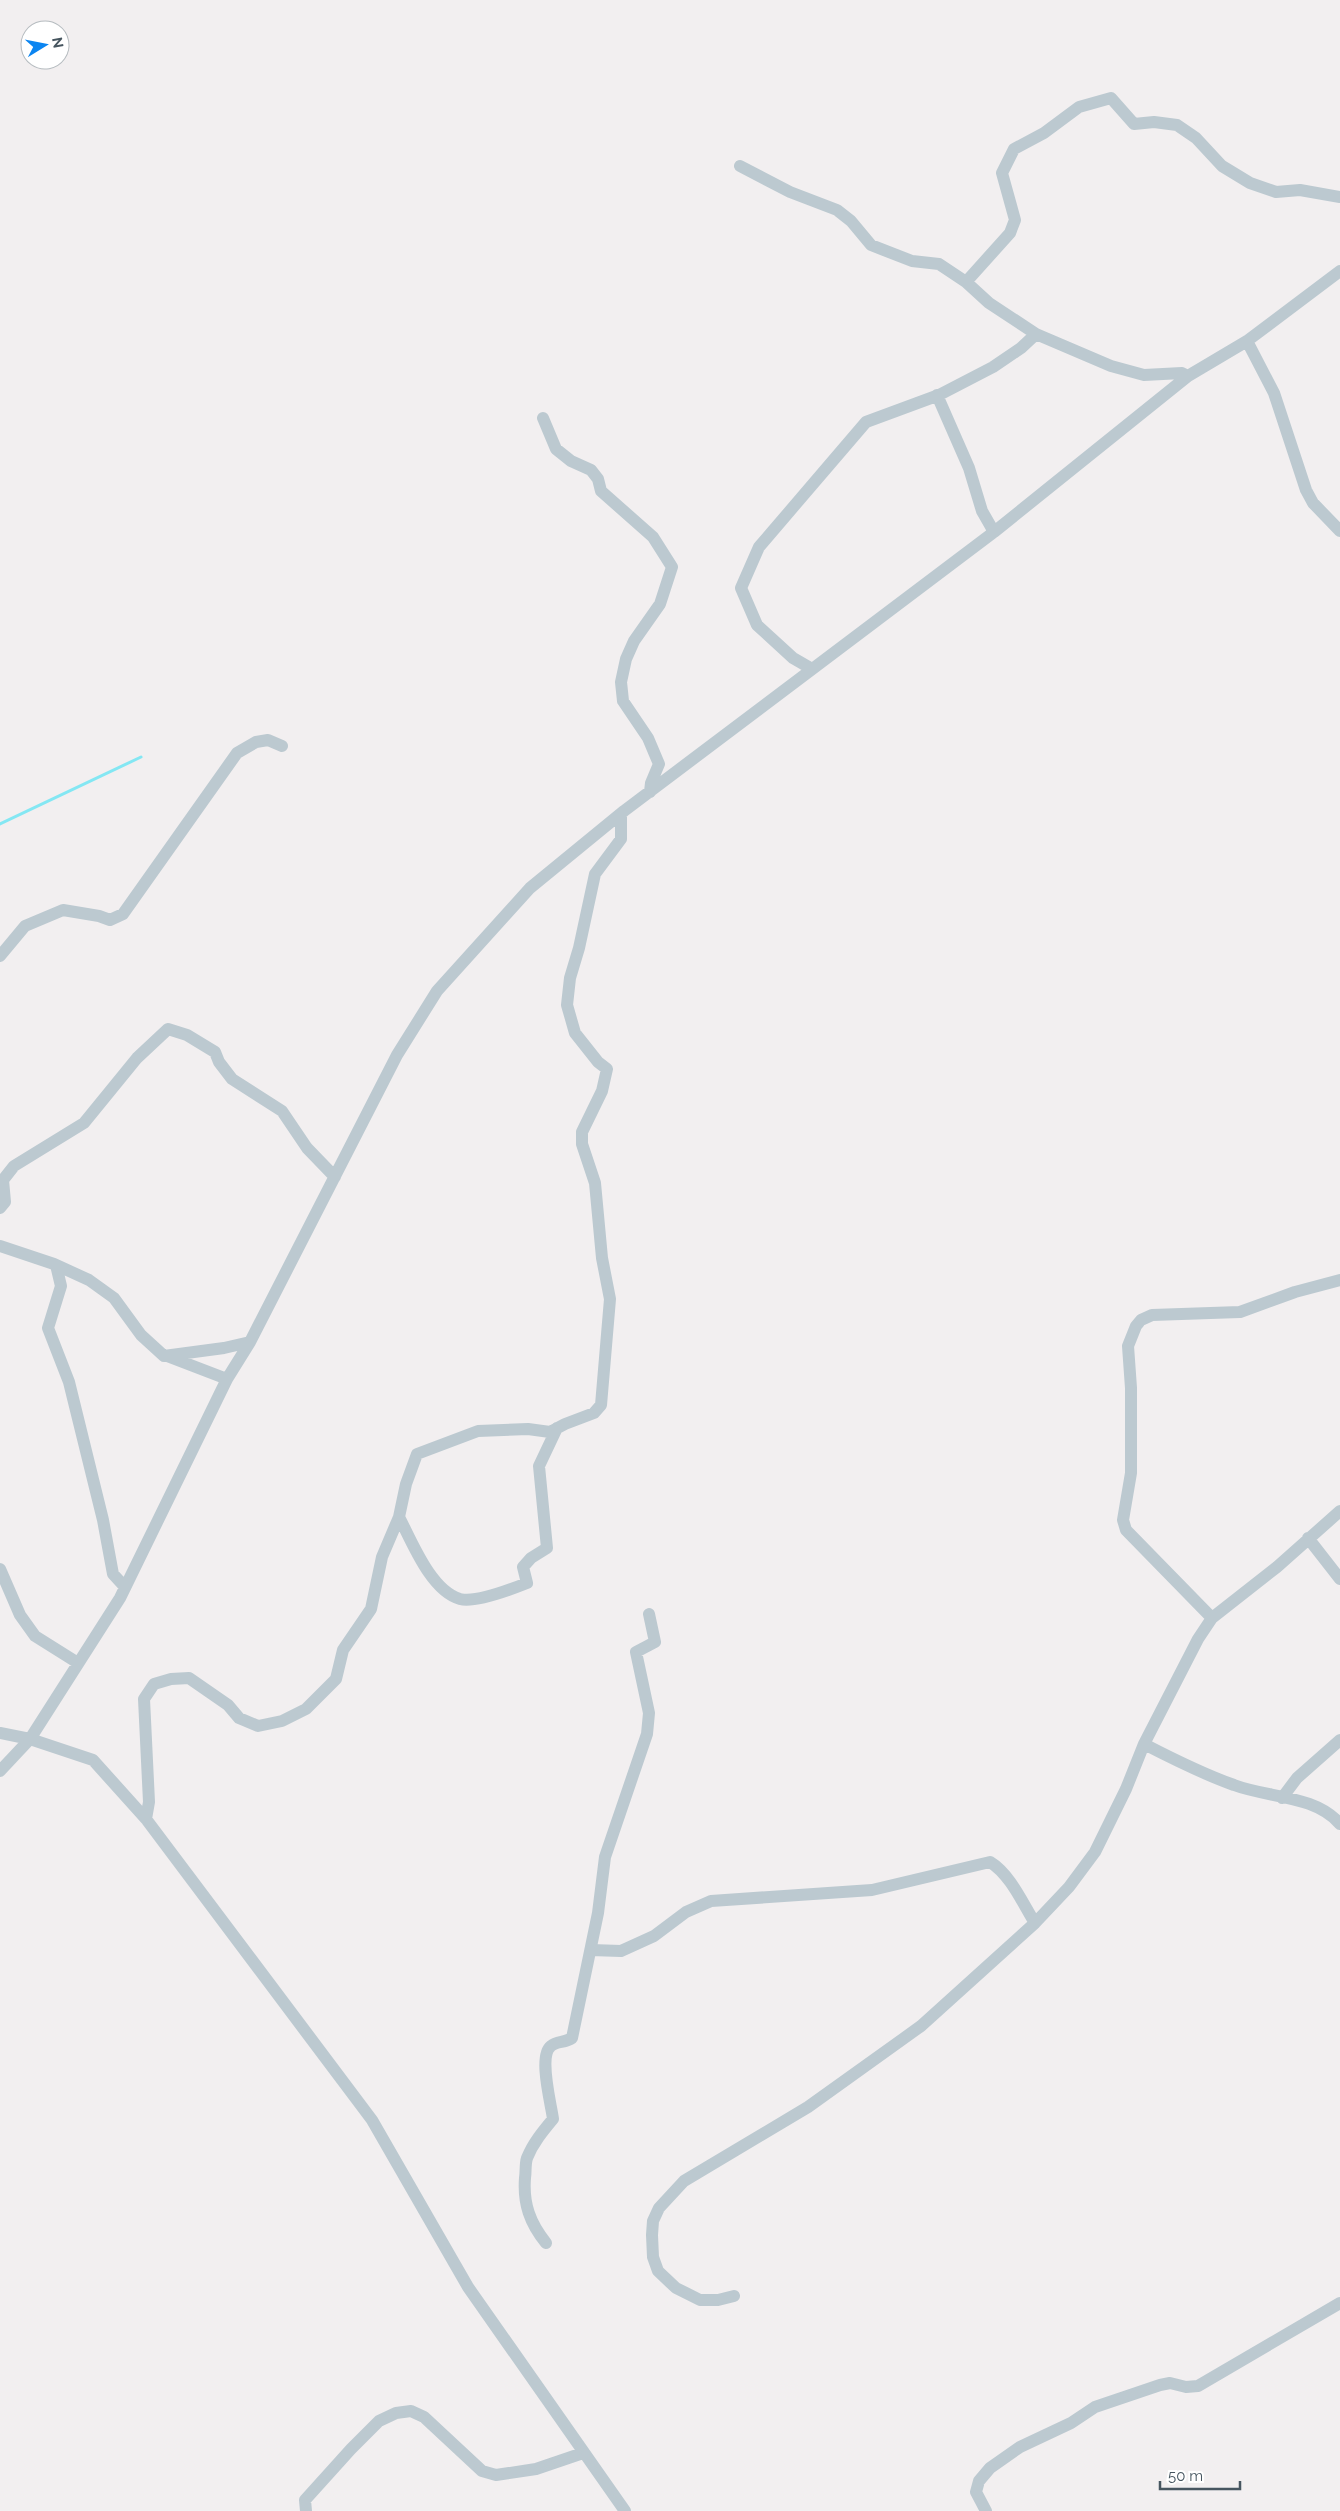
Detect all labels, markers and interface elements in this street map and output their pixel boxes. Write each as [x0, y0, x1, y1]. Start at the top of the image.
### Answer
north arrow [20, 20, 70, 70]
text: N [49, 36, 67, 49]
scale bar [1160, 2458, 1240, 2490]
text: 50 m [1168, 2467, 1203, 2485]

